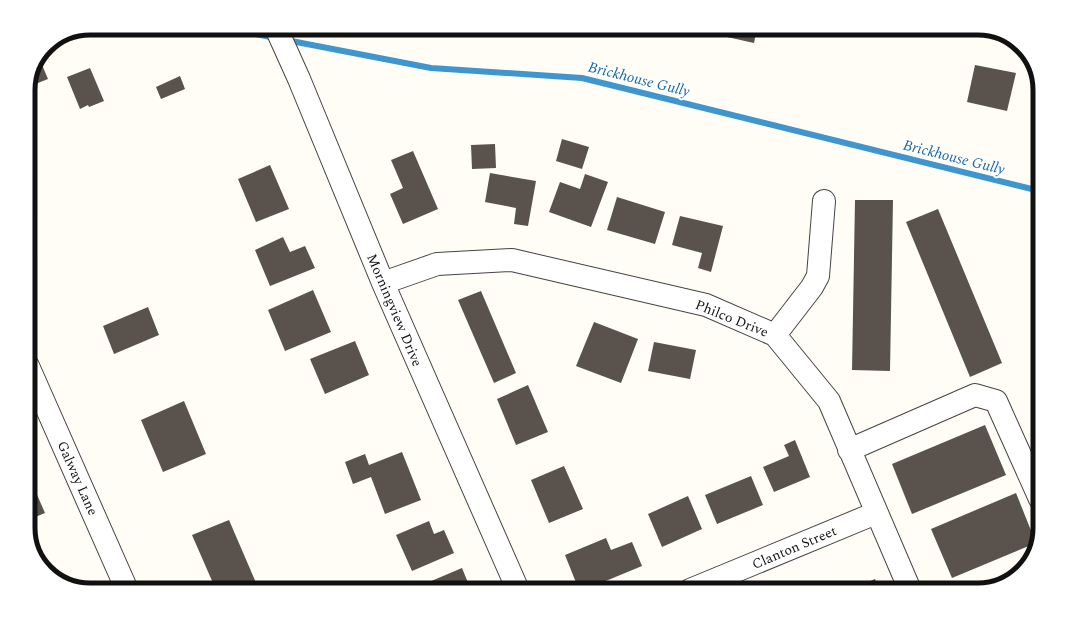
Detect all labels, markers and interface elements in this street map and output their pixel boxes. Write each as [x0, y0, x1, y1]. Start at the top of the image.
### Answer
water label: Brickhouse Gully [586, 56, 692, 103]
water label: Brickhouse Gully [901, 134, 1007, 181]
street label: Morningview Drive [361, 250, 428, 370]
street label: Philco Drive [692, 294, 772, 343]
street label: Galway Lane [52, 437, 103, 519]
street label: Clanton Street [749, 520, 840, 575]

